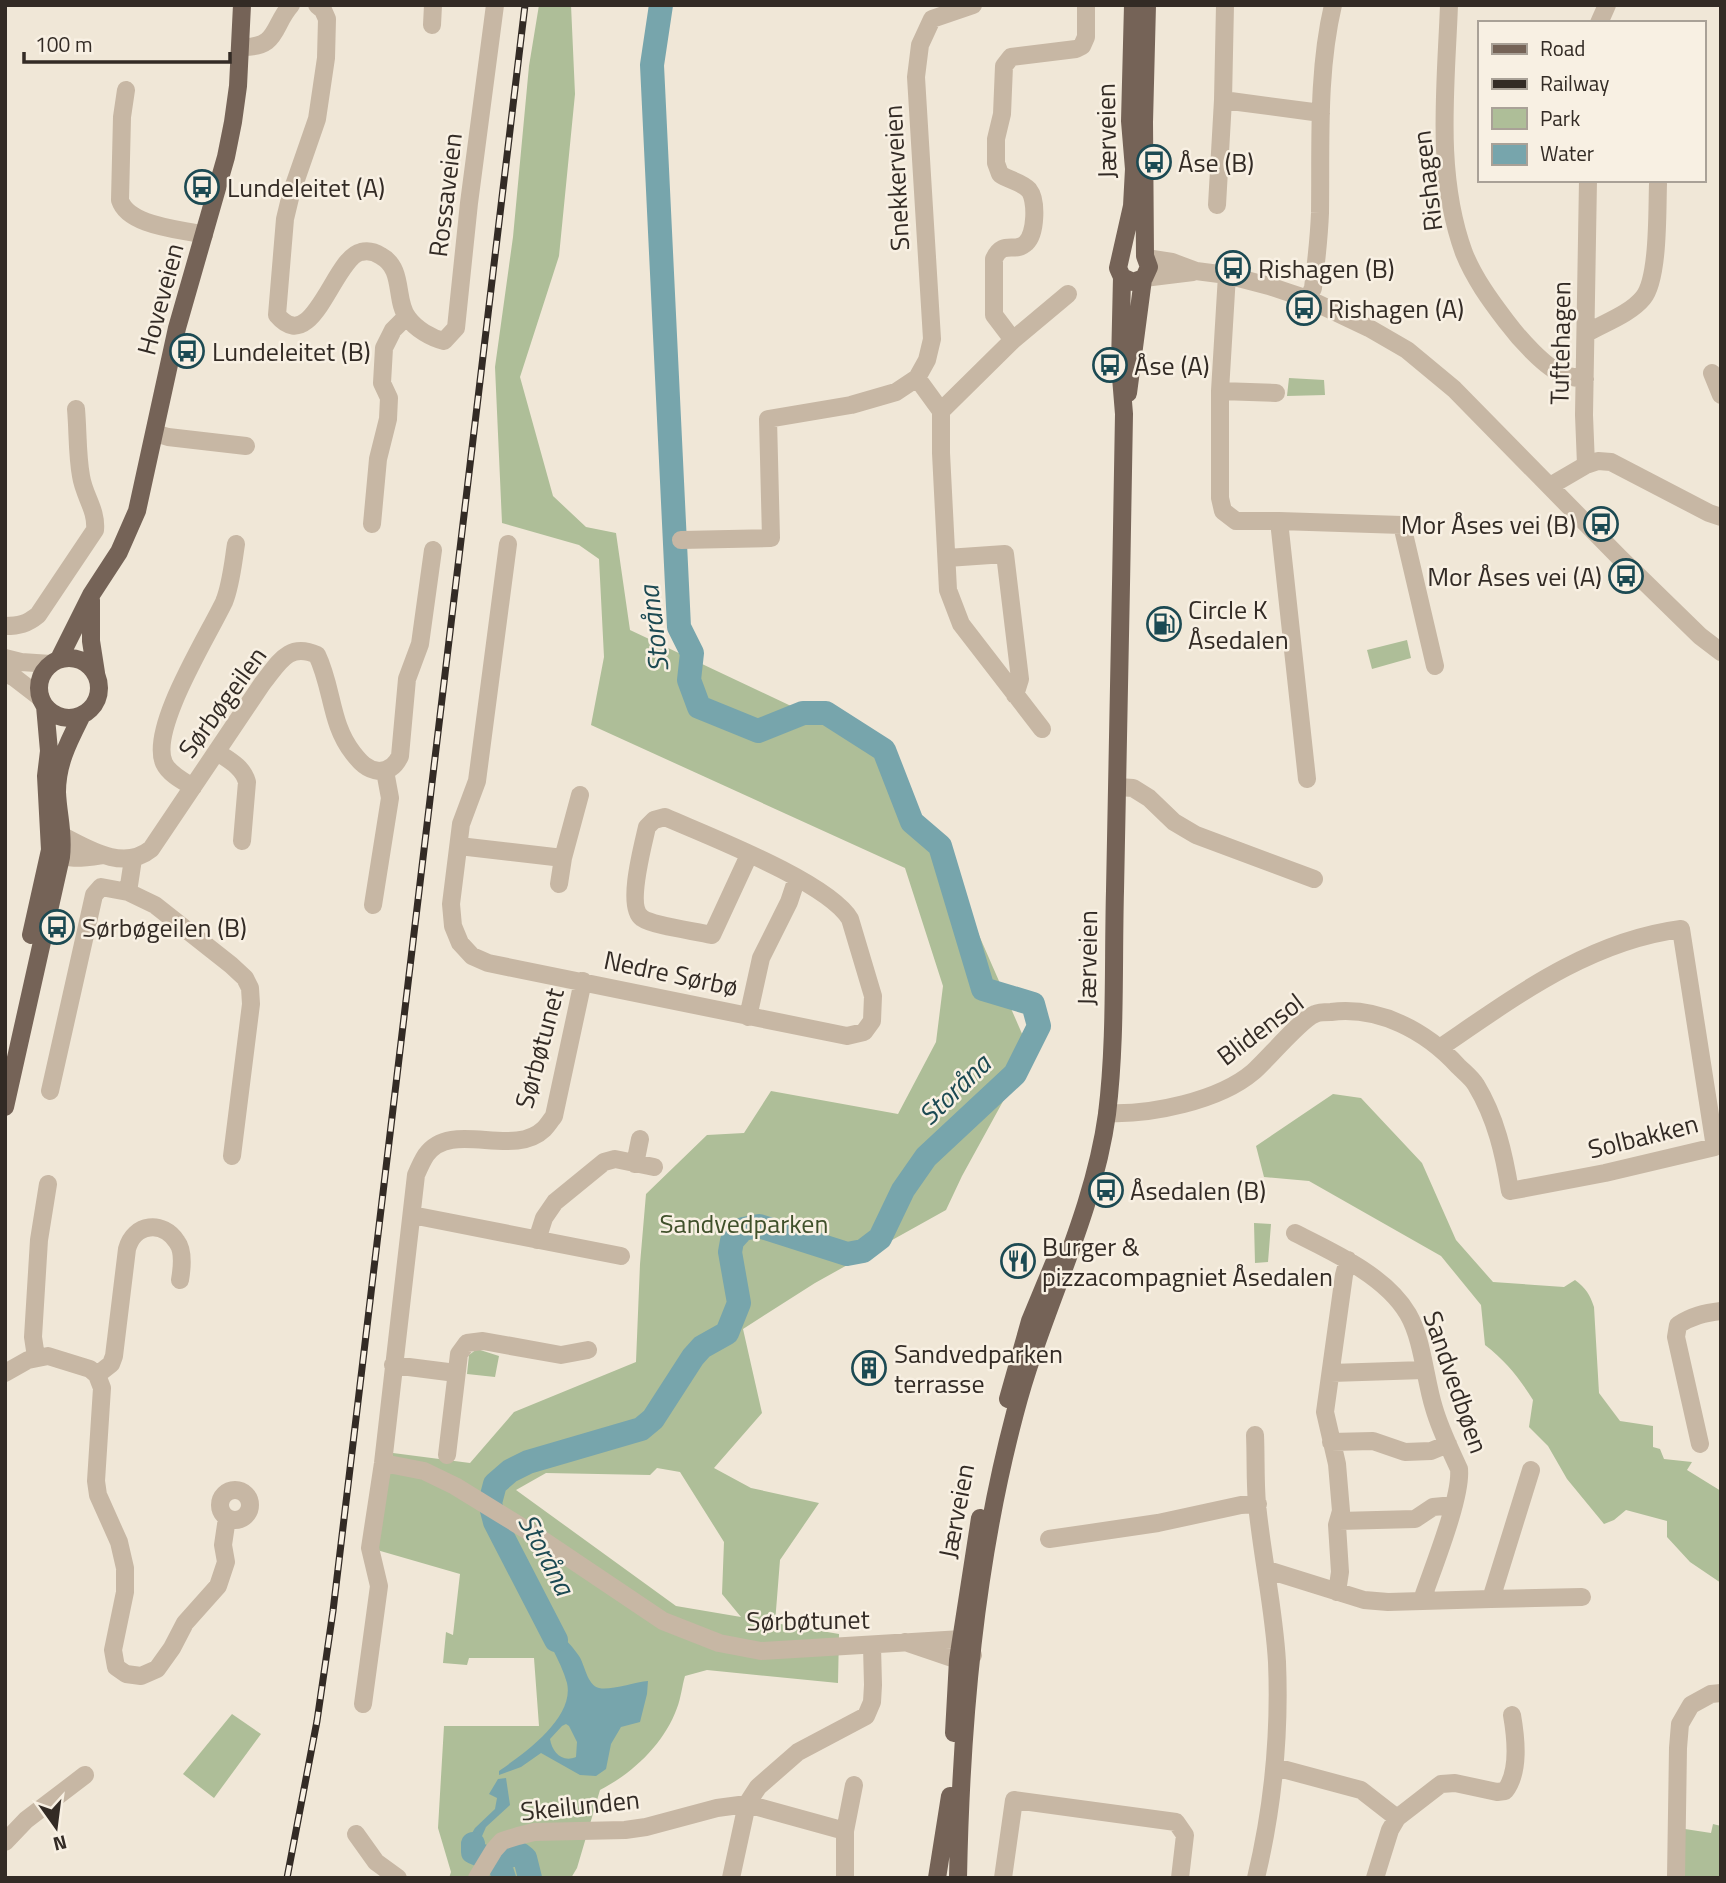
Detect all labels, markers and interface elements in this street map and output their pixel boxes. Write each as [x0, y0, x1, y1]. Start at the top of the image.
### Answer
scale bar [24, 21, 231, 65]
legend [1478, 21, 1705, 182]
text: 100 m [35, 28, 92, 60]
text: Road [1540, 32, 1585, 64]
text: Railway [1540, 67, 1609, 99]
street label: Jærveien [1086, 83, 1126, 179]
text: Park [1540, 102, 1580, 134]
street label: Snekkerveien [873, 104, 919, 252]
street label: Rishagen [1401, 128, 1453, 234]
street label: Rossaveien [418, 131, 472, 259]
text: Water [1540, 137, 1594, 169]
bus stop icon: Åse (B) [1135, 143, 1173, 181]
place label: Åse (B) [1178, 143, 1254, 182]
bus stop icon: Lundeleitet (A) [183, 168, 221, 206]
place label: Lundeleitet (A) [227, 168, 385, 207]
street label: Hoveveien [126, 239, 194, 359]
bus stop icon: Rishagen (B) [1214, 249, 1252, 287]
place label: Rishagen (B) [1258, 249, 1395, 288]
street label: Tuftehagen [1539, 281, 1581, 405]
bus stop icon: Rishagen (A) [1285, 289, 1323, 327]
place label: Rishagen (A) [1328, 289, 1464, 328]
bus stop icon: Lundeleitet (B) [168, 332, 206, 370]
place label: Lundeleitet (B) [212, 332, 371, 371]
bus stop icon: Åse (A) [1091, 346, 1129, 384]
place label: Åse (A) [1134, 346, 1210, 385]
place label: Mor Åses vei (B) [1401, 505, 1576, 544]
bus stop icon: Mor Åses vei (B) [1582, 505, 1620, 543]
place label: Mor Åses vei (A) [1427, 557, 1602, 596]
bus stop icon: Mor Åses vei (A) [1607, 557, 1645, 595]
water label: Storåna [626, 581, 680, 675]
place label: Circle K Åsedalen [1188, 590, 1289, 659]
fuel station icon: Circle K Åsedalen [1145, 605, 1183, 643]
street label: Sørbøgeilen [168, 638, 276, 766]
bus stop icon: Sørbøgeilen (B) [38, 908, 76, 946]
place label: Sørbøgeilen (B) [82, 908, 247, 947]
street label: Jærveien [1067, 910, 1107, 1006]
street label: Nedre Sørbø [600, 940, 742, 1006]
street label: Sørbøtunet [504, 983, 574, 1113]
street label: Blidensol [1208, 983, 1312, 1075]
water label: Storåna [908, 1042, 1002, 1135]
street label: Solbakken [1584, 1104, 1702, 1168]
bus stop icon: Åsedalen (B) [1087, 1171, 1125, 1209]
place label: Åsedalen (B) [1130, 1171, 1266, 1210]
park label: Sandvedparken [660, 1204, 828, 1243]
place label: Burger & pizzacompagniet Åsedalen [1042, 1227, 1333, 1296]
restaurant icon: Burger & pizzacompagniet Åsedalen [999, 1242, 1037, 1280]
street label: Sandvedbøen [1413, 1305, 1499, 1459]
place label: Sandvedparken terrasse [894, 1334, 1063, 1403]
building icon: Sandvedparken terrasse [850, 1349, 888, 1387]
street label: Jærveien [928, 1460, 984, 1562]
water label: Storåna [508, 1505, 587, 1604]
street label: Sørbøtunet [746, 1599, 870, 1641]
street label: Skeilunden [518, 1779, 642, 1831]
north arrow [21, 1792, 91, 1862]
text: N [50, 1828, 70, 1860]

